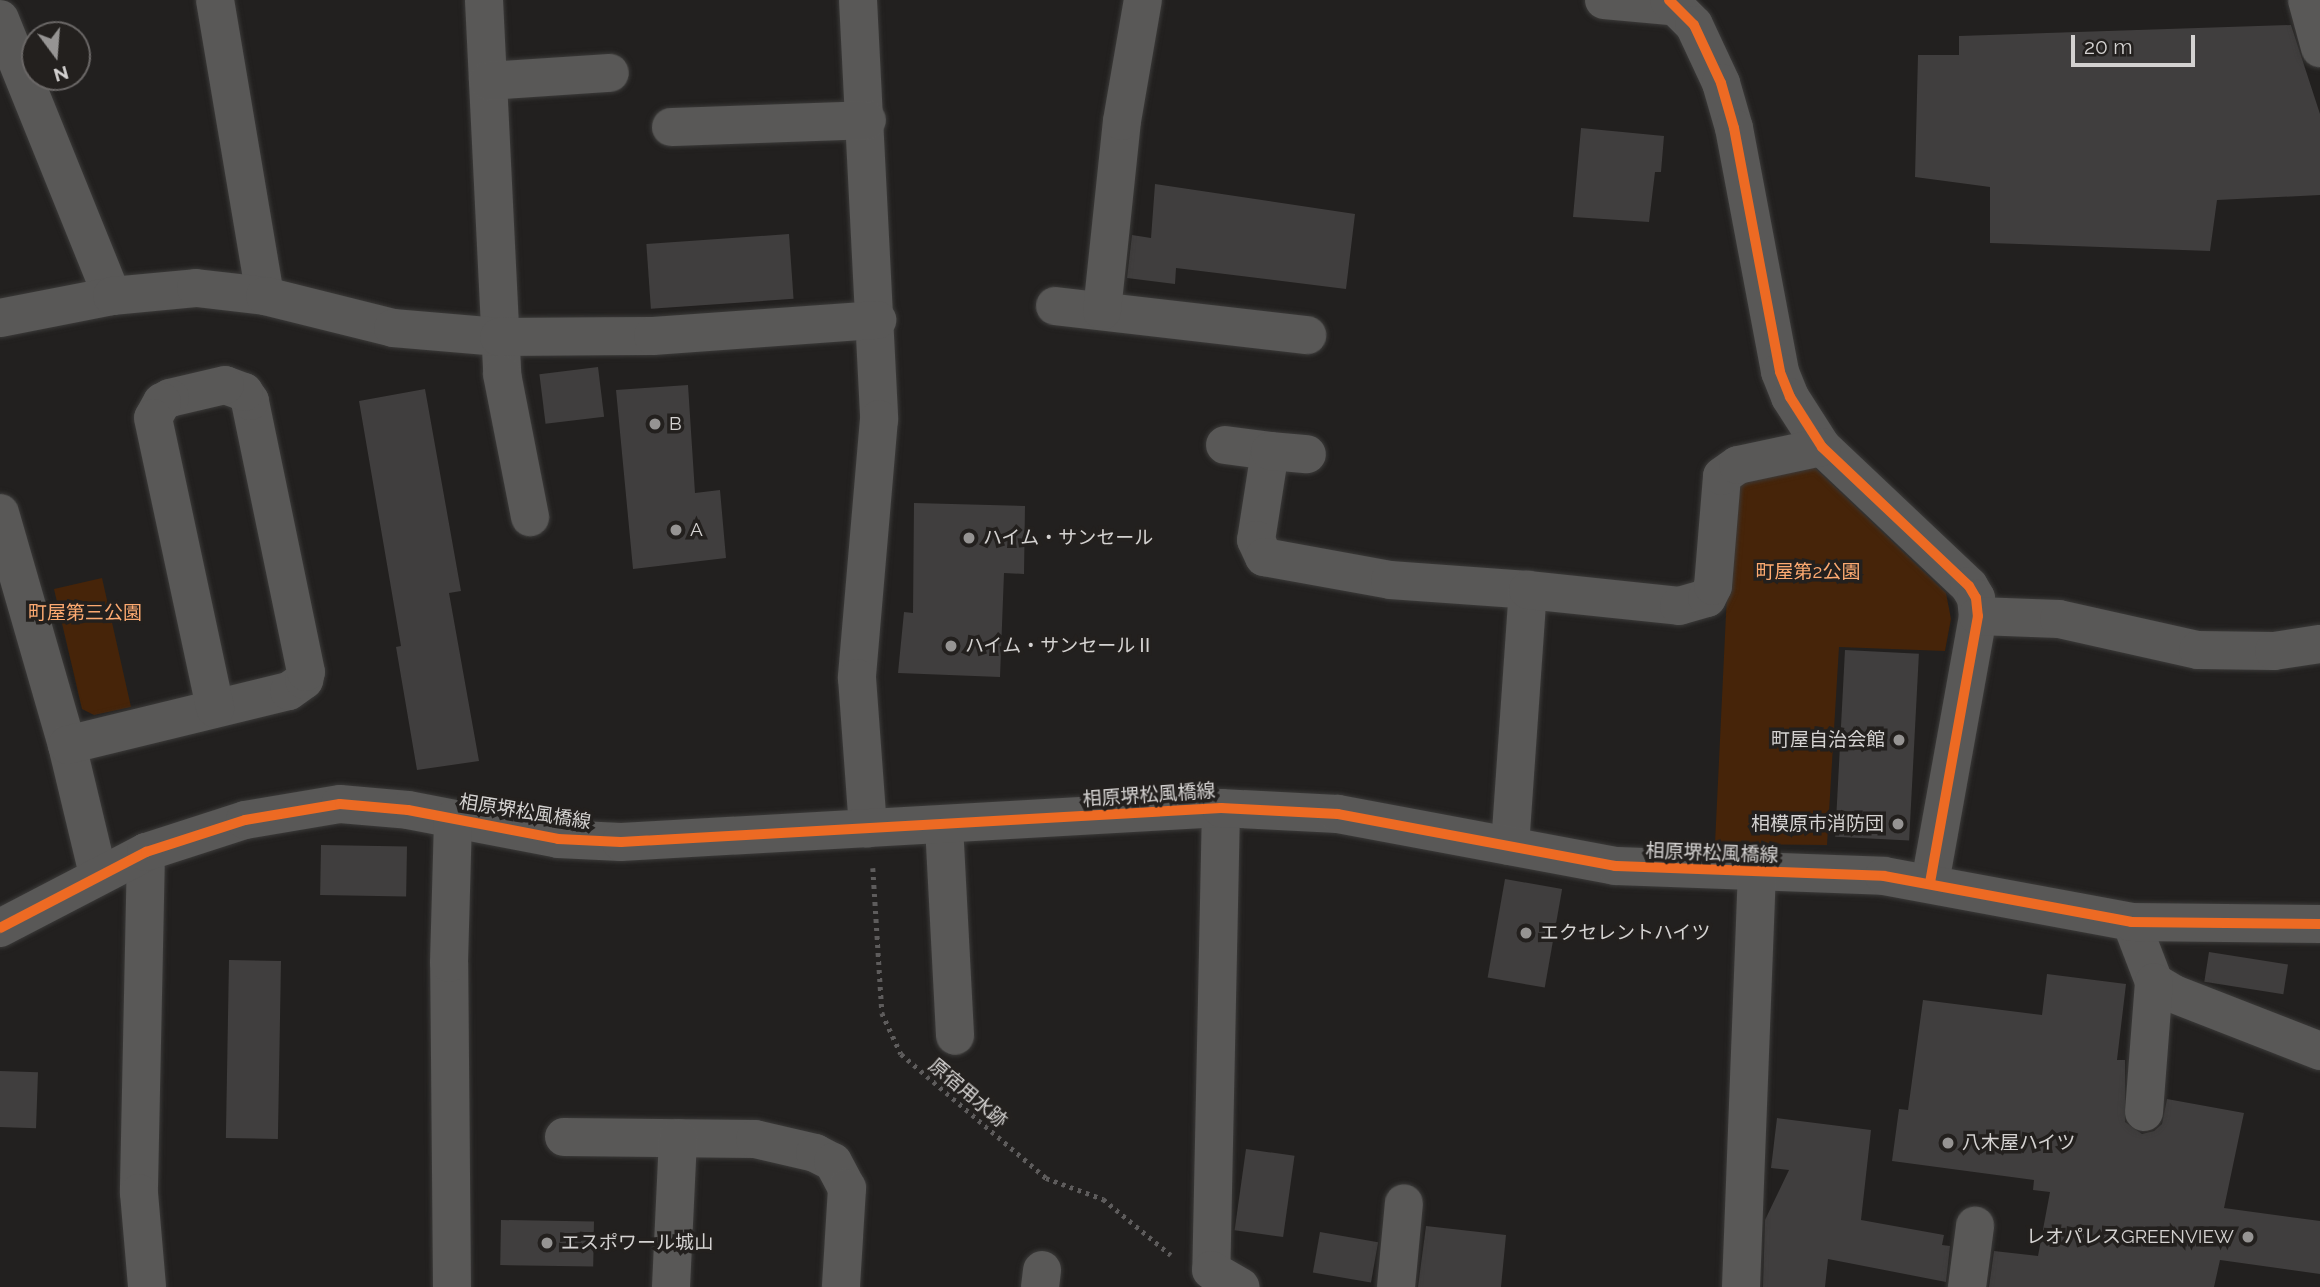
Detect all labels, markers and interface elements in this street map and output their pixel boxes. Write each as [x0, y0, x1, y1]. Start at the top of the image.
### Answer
north arrow [21, 21, 91, 91]
scale bar [2075, 21, 2199, 65]
text: 20 m [2084, 34, 2132, 59]
text: N [51, 62, 71, 87]
place label: B [669, 413, 682, 435]
marker: B [647, 416, 663, 432]
place label: A [690, 519, 703, 541]
marker: A [668, 522, 684, 538]
place label: ハイム・サンセール [983, 527, 1154, 549]
marker: ハイム・サンセール [961, 530, 977, 546]
park label: 町屋第2公園 [1756, 561, 1860, 583]
park label: 町屋第三公園 [28, 602, 142, 624]
place label: ハイム・サンセールⅡ [965, 635, 1155, 657]
marker: ハイム・サンセールⅡ [943, 638, 959, 654]
place label: 町屋自治会館 [1771, 729, 1885, 751]
marker: 町屋自治会館 [1891, 732, 1907, 748]
street label: 相原堺松風橋線 [1082, 779, 1216, 811]
street label: 相原堺松風橋線 [458, 790, 592, 834]
place label: 相模原市消防団 [1751, 813, 1884, 835]
marker: 相模原市消防団 [1890, 816, 1906, 832]
street label: 相原堺松風橋線 [1645, 839, 1779, 867]
place label: エクセレントハイツ [1540, 922, 1711, 944]
marker: エクセレントハイツ [1518, 925, 1534, 941]
street label: 原宿用水跡 [924, 1054, 1012, 1132]
place label: 八木屋ハイツ [1962, 1132, 2076, 1154]
marker: 八木屋ハイツ [1940, 1135, 1956, 1151]
place label: レオパレスGREENVIEW [2026, 1226, 2234, 1248]
marker: レオパレスGREENVIEW [2240, 1229, 2256, 1245]
place label: エスポワール城山 [561, 1232, 713, 1254]
marker: エスポワール城山 [539, 1235, 555, 1251]

